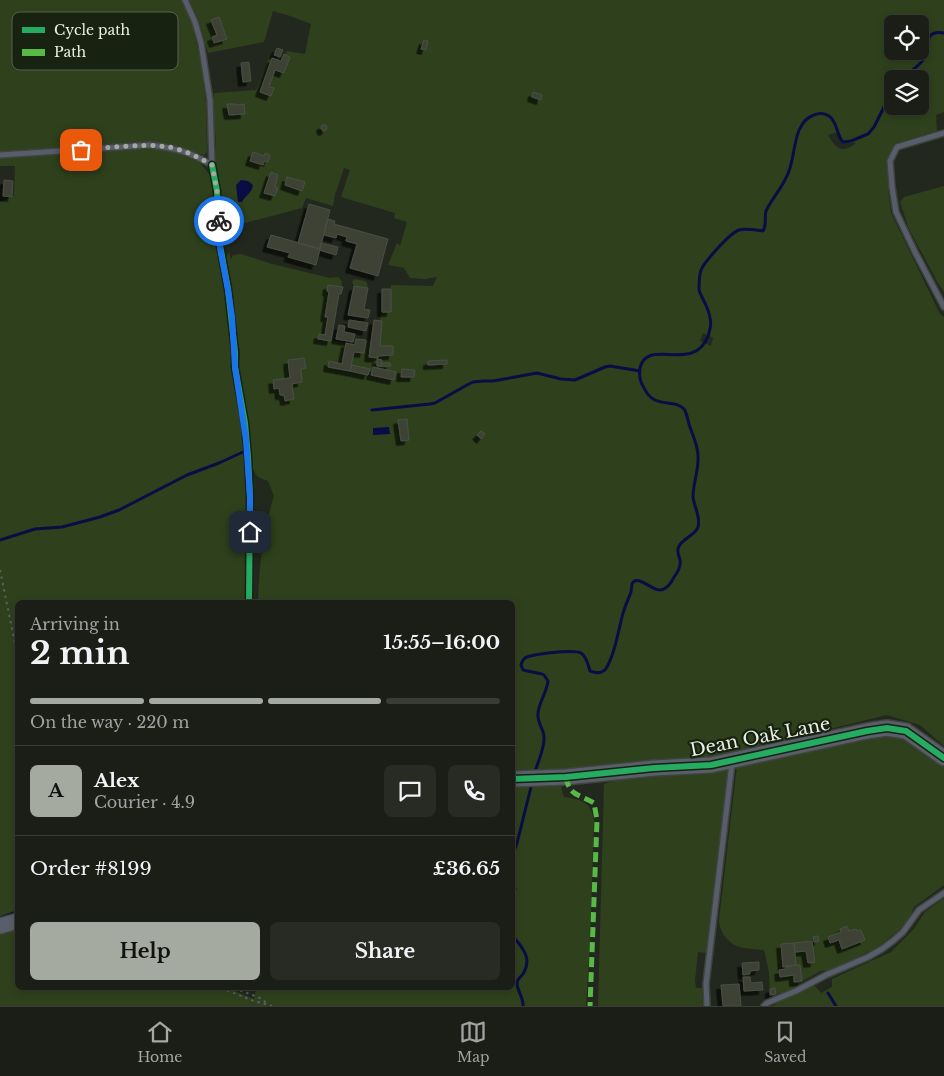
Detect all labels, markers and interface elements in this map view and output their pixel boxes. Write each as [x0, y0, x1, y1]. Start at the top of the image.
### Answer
legend [12, 12, 178, 70]
map controls [884, 15, 929, 115]
button: locate [884, 15, 929, 60]
text: Cycle path [54, 21, 131, 39]
text: Path [54, 43, 86, 61]
button: layers [884, 70, 929, 115]
pin [60, 129, 102, 171]
icon: bag [67, 136, 95, 164]
courier [194, 196, 244, 246]
icon: bike [205, 207, 233, 235]
pin [229, 511, 271, 553]
icon: home [236, 518, 264, 546]
text: Arriving in [30, 614, 120, 634]
text: 15:55–16:00 [383, 631, 500, 654]
text: 2 min [30, 633, 130, 673]
text: On the way · 220 m [30, 712, 190, 732]
street label: Dean Oak Lane [688, 713, 832, 761]
button: chat [384, 765, 436, 817]
button: phone [448, 765, 500, 817]
text: Alex [94, 769, 139, 792]
text: A [48, 779, 64, 802]
text: Courier · 4.9 [94, 792, 195, 812]
text: Order #8199 [30, 857, 152, 880]
text: £36.65 [433, 857, 500, 880]
button: Help [30, 922, 260, 980]
button: Share [270, 922, 500, 980]
tab: Home [137, 1018, 182, 1066]
tab: Map [457, 1018, 490, 1066]
tab: Saved [764, 1018, 807, 1066]

